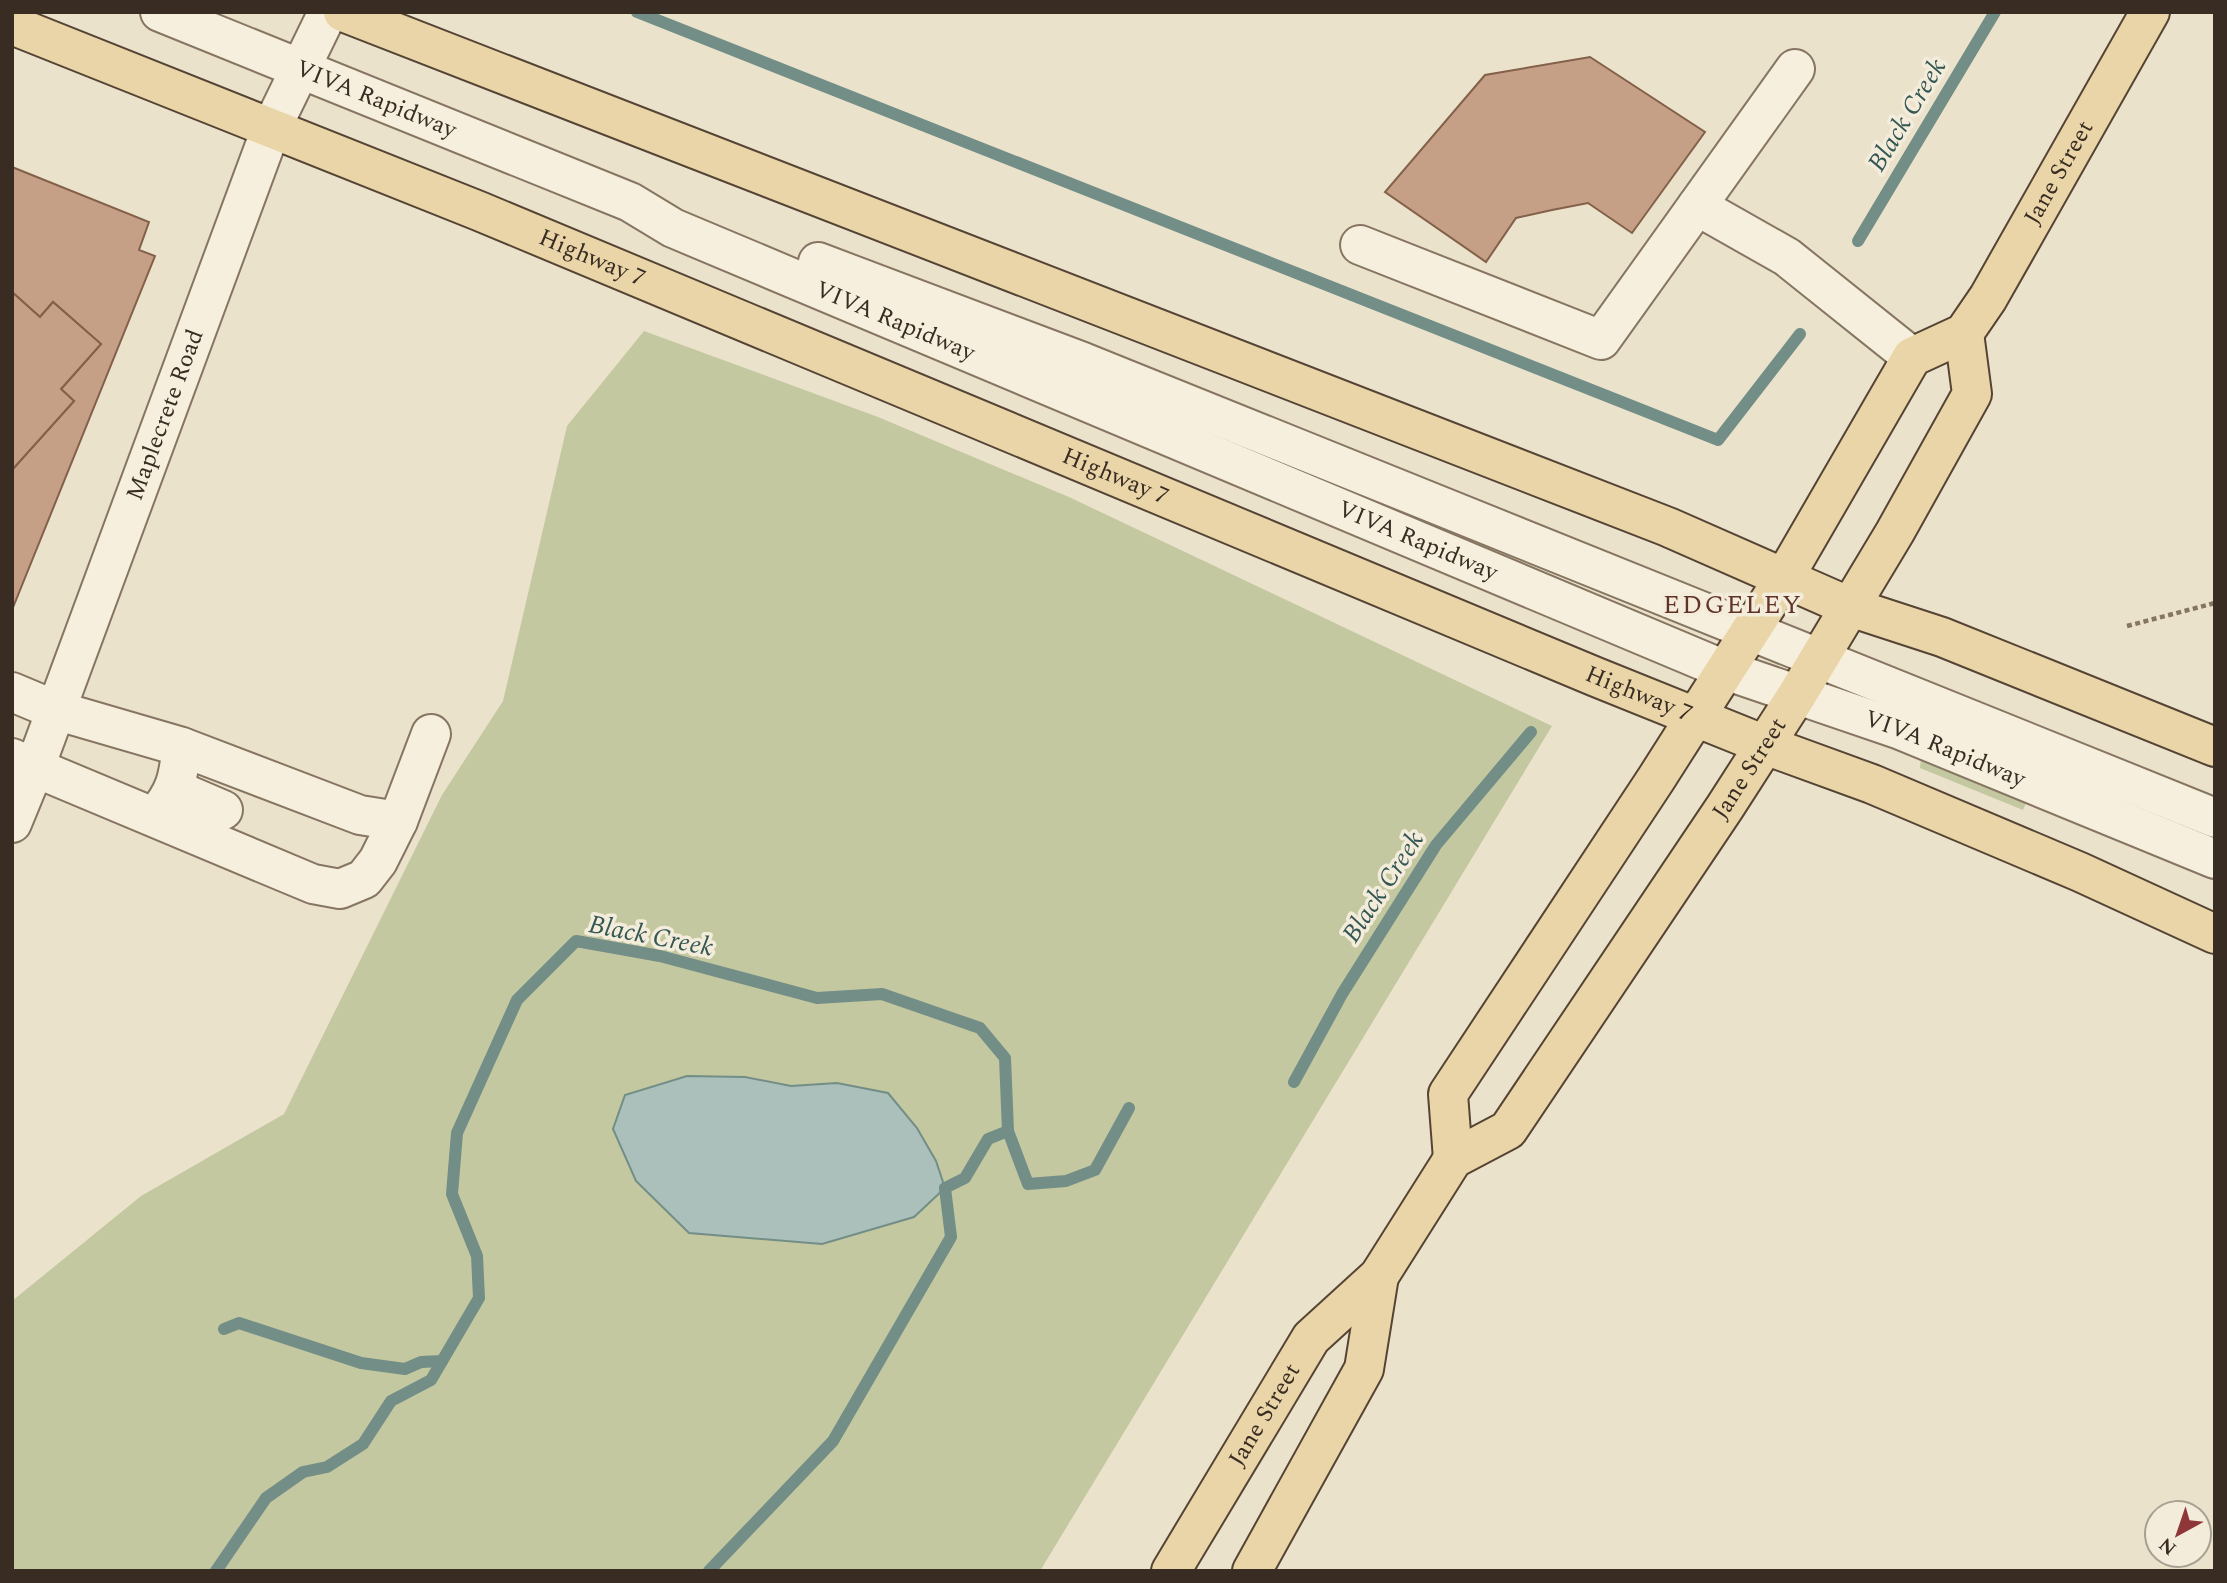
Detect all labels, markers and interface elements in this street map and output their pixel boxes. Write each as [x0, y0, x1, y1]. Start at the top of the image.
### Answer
street label: VIVA Rapidway [290, 51, 463, 149]
water label: Black Creek [1857, 51, 1957, 179]
street label: Jane Street [2015, 114, 2103, 232]
street label: Highway 7 [533, 220, 651, 296]
street label: VIVA Rapidway [809, 272, 982, 371]
street label: Maplecrete Road [117, 324, 213, 506]
street label: Highway 7 [1056, 438, 1174, 515]
street label: VIVA Rapidway [1332, 491, 1505, 591]
district label: EDGELEY [1663, 585, 1803, 625]
street label: Highway 7 [1579, 656, 1698, 732]
street label: VIVA Rapidway [1860, 701, 2032, 798]
street label: Jane Street [1703, 711, 1796, 827]
water label: Black Creek [1332, 823, 1434, 951]
water label: Black Creek [585, 904, 717, 968]
street label: Jane Street [1220, 1356, 1310, 1474]
north arrow [2143, 1499, 2213, 1569]
text: N [2153, 1530, 2183, 1562]

